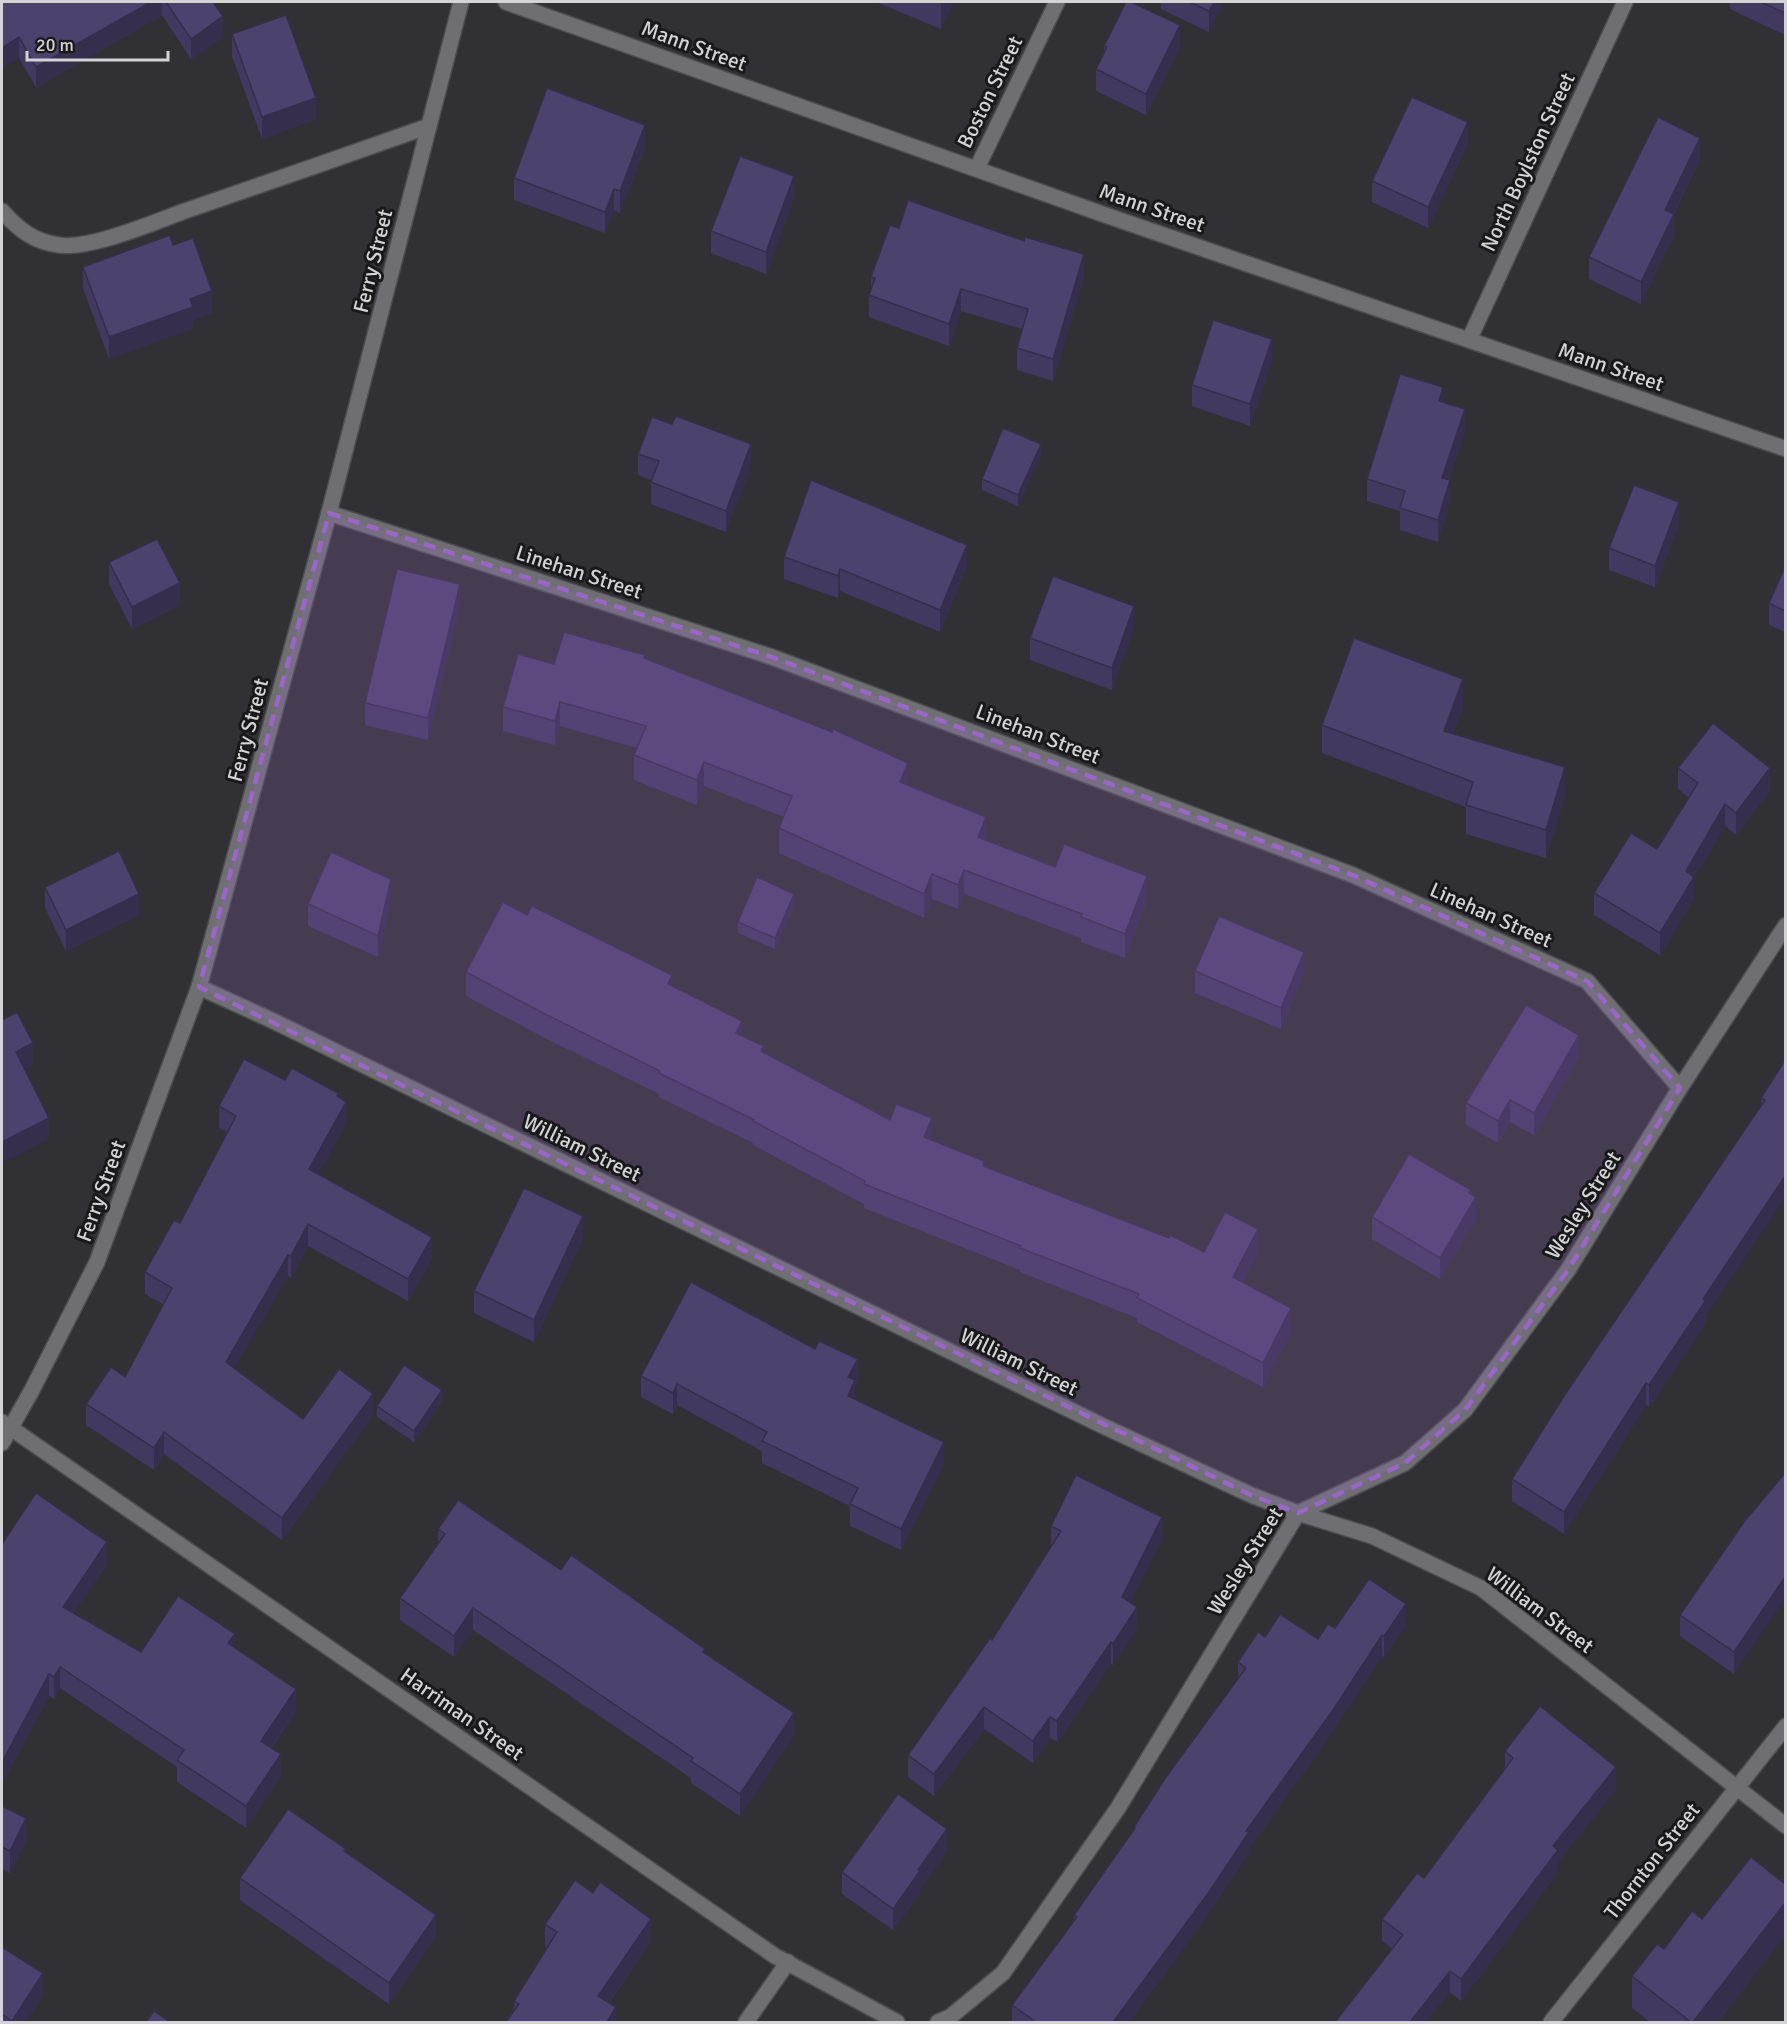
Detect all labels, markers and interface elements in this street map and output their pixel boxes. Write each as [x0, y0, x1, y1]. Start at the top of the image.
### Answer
street label: Mann Street [638, 15, 750, 77]
scale bar [27, 24, 168, 62]
street label: Boston Street [952, 32, 1028, 152]
text: 20 m [36, 34, 74, 56]
street label: North Boylston Street [1475, 69, 1581, 255]
street label: Mann Street [1096, 178, 1208, 238]
street label: Ferry Street [348, 206, 398, 316]
street label: Mann Street [1555, 337, 1667, 397]
street label: Linehan Street [513, 539, 645, 605]
street label: Ferry Street [222, 675, 274, 785]
street label: Linehan Street [972, 698, 1104, 770]
street label: Linehan Street [1426, 876, 1556, 954]
street label: William Street [519, 1108, 645, 1188]
street label: Ferry Street [71, 1137, 131, 1245]
street label: Wesley Street [1540, 1146, 1626, 1264]
street label: William Street [956, 1322, 1082, 1402]
street label: Wesley Street [1202, 1502, 1288, 1620]
street label: William Street [1481, 1561, 1599, 1659]
street label: Harriman Street [395, 1662, 529, 1766]
street label: Thornton Street [1598, 1798, 1706, 1924]

